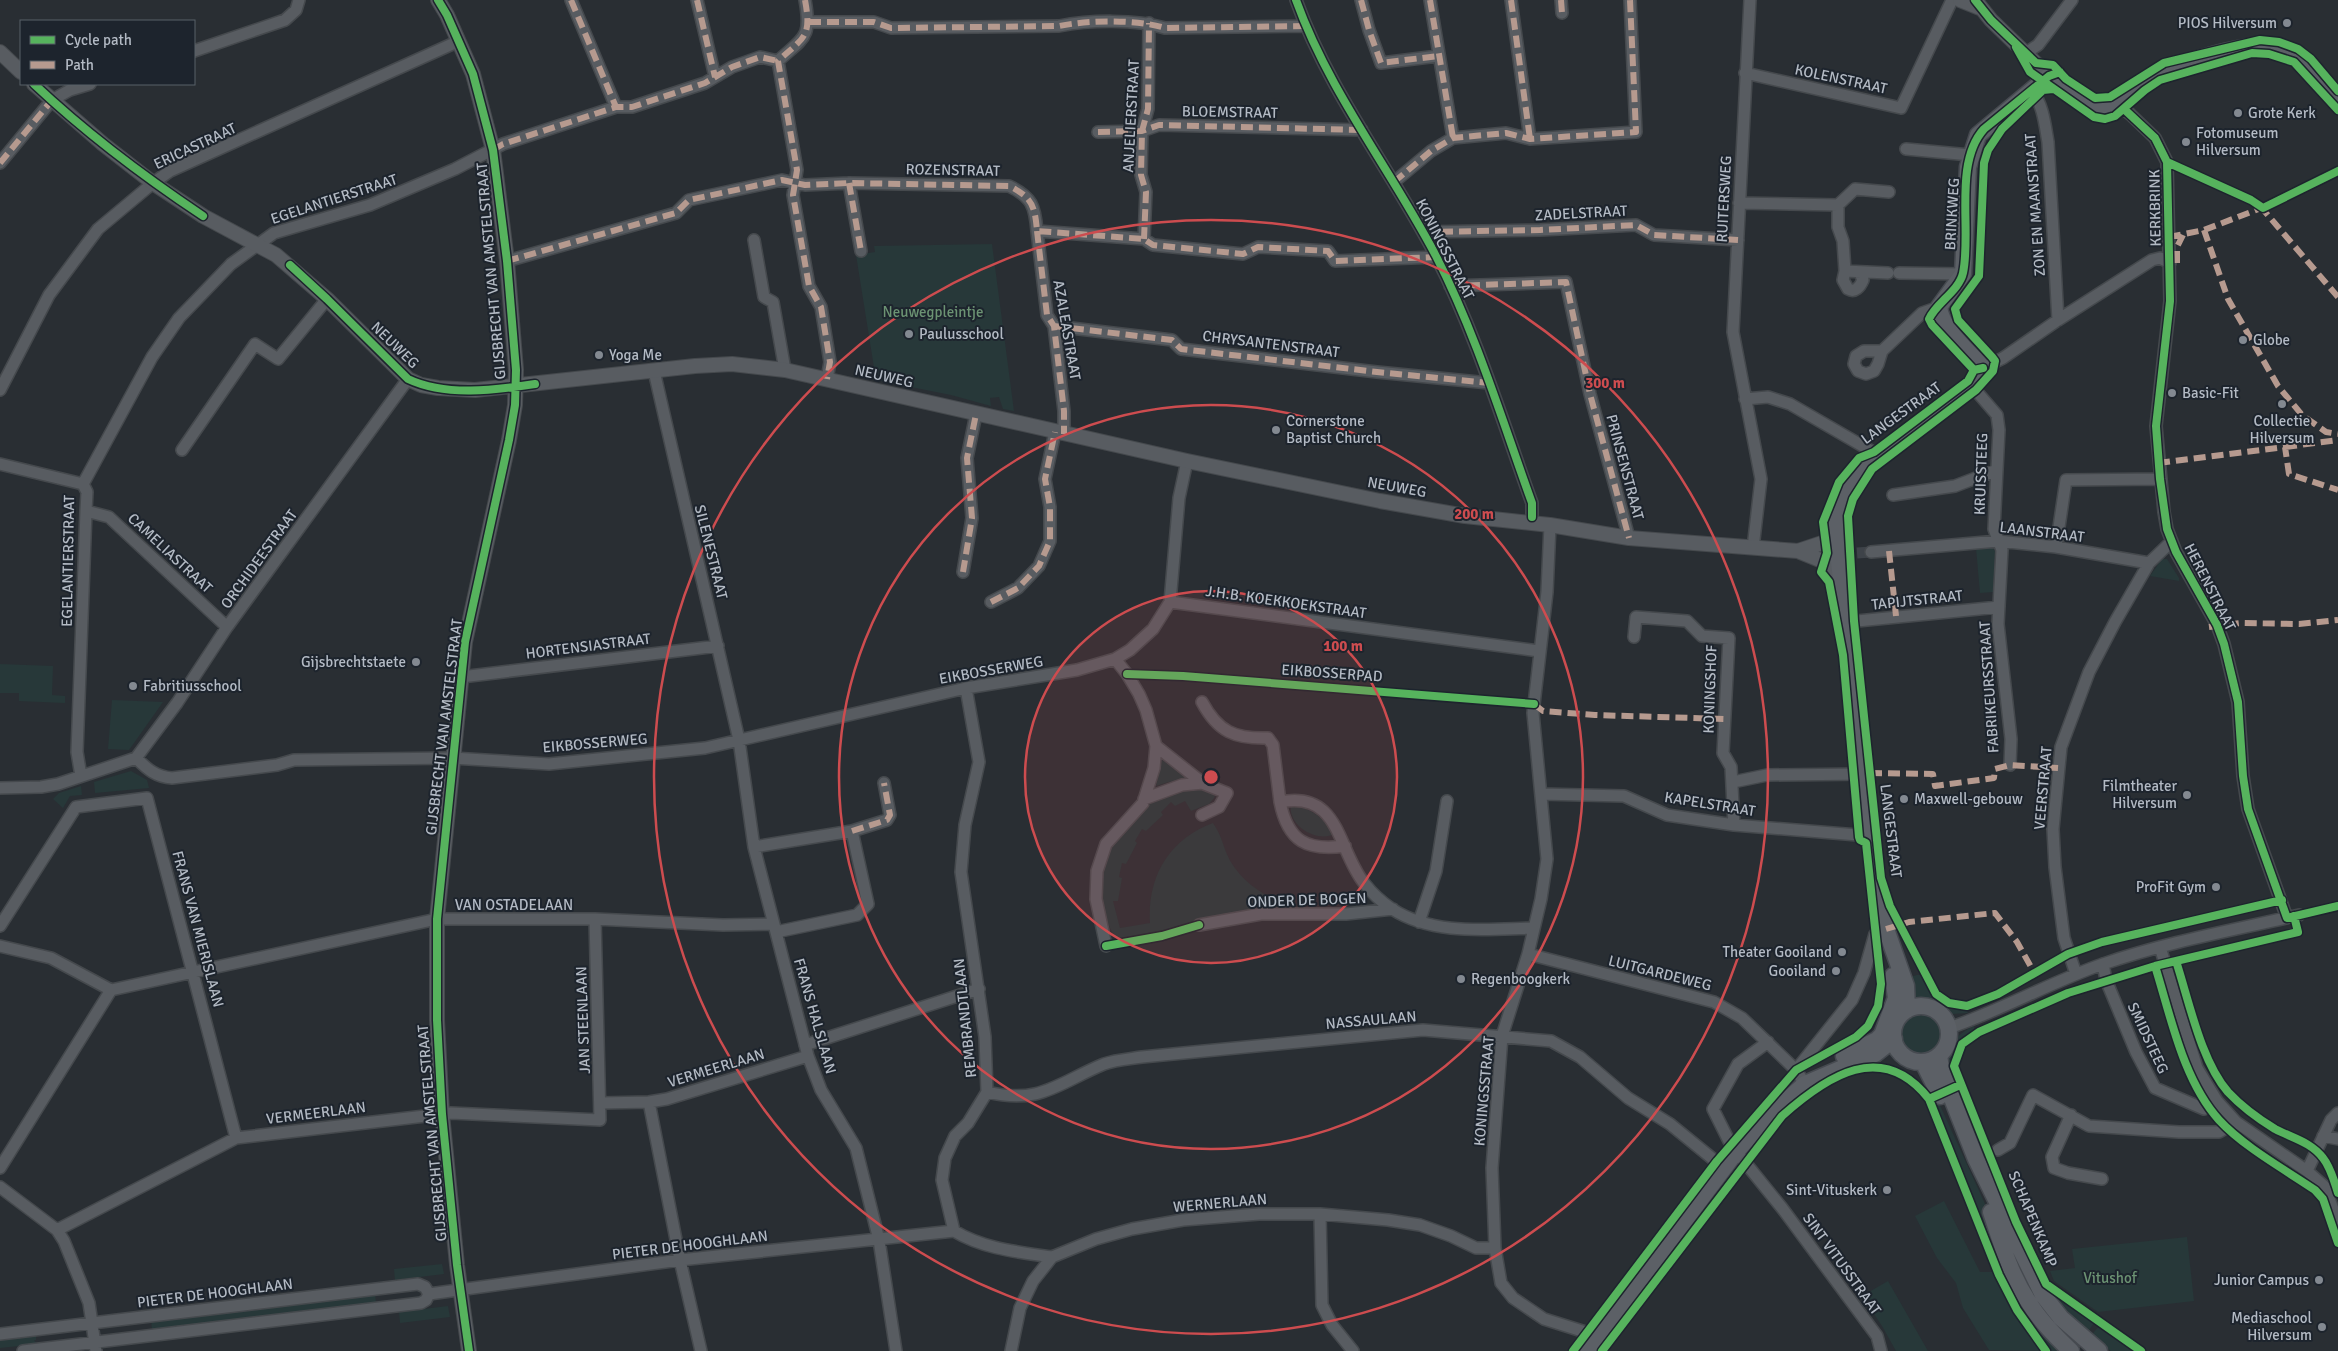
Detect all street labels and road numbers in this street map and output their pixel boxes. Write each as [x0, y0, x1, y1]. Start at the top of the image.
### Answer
street label: ANJELIERSTRAAT [1119, 58, 1143, 173]
street label: KOLENSTRAAT [1793, 60, 1890, 98]
street label: BLOEMSTRAAT [1182, 102, 1279, 122]
street label: ERICASTRAAT [151, 119, 240, 173]
street label: ZON EN MAANSTRAAT [2021, 132, 2049, 277]
street label: RUITERSWEG [1713, 155, 1735, 243]
street label: ROZENSTRAAT [906, 160, 1001, 180]
street label: GIJSBRECHT VAN AMSTELSTRAAT [472, 161, 509, 380]
street label: KERKBRINK [2145, 169, 2165, 247]
street label: EGELANTIERSTRAAT [268, 170, 400, 228]
street label: BRINKWEG [1941, 177, 1963, 251]
street label: KONINGSSTRAAT [1412, 196, 1478, 303]
street label: ZADELSTRAAT [1534, 202, 1628, 224]
street label: AZALEASTRAAT [1049, 279, 1085, 382]
street label: NEUWEG [367, 318, 423, 372]
street label: CHRYSANTENSTRAAT [1201, 327, 1341, 361]
street label: NEUWEG [853, 361, 915, 391]
street label: LANGESTRAAT [1858, 378, 1945, 448]
street label: PRINSENSTRAAT [1602, 412, 1648, 522]
street label: KRUISSTEEG [1971, 433, 1991, 515]
street label: NEUWEG [1366, 473, 1428, 501]
street label: EGELANTIERSTRAAT [58, 494, 78, 627]
street label: SILENESTRAAT [691, 503, 732, 602]
street label: ORCHIDEESTRAAT [217, 505, 301, 612]
street label: CAMELIASTRAAT [124, 509, 217, 597]
street label: LAANSTRAAT [1999, 518, 2086, 546]
street label: HERENSTRAAT [2180, 540, 2240, 634]
street label: J.H.B. KOEKKOEKSTRAAT [1205, 582, 1368, 622]
street label: TAPIJTSTRAAT [1870, 586, 1964, 614]
street label: GIJSBRECHT VAN AMSTELSTRAAT [422, 617, 466, 836]
street label: FABRIKEURSSTRAAT [1975, 620, 2003, 754]
street label: HORTENSIASTRAAT [524, 629, 652, 663]
street label: KONINGSHOF [1699, 644, 1721, 734]
street label: EIKBOSSERWEG [937, 652, 1045, 688]
street label: EIKBOSSERPAD [1281, 660, 1383, 686]
street label: EIKBOSSERWEG [542, 729, 648, 757]
street label: VEERSTRAAT [2030, 745, 2056, 831]
street label: LANGESTRAAT [1876, 783, 1906, 880]
street label: KAPELSTRAAT [1663, 788, 1757, 820]
street label: FRANS VAN MIERISLAAN [168, 849, 228, 1009]
street label: ONDER DE BOGEN [1247, 889, 1367, 911]
street label: VAN OSTADELAAN [455, 896, 573, 914]
street label: LUITGARDEWEG [1607, 951, 1713, 995]
street label: FRANS HALSLAAN [790, 956, 840, 1076]
street label: REMBRANDTLAAN [950, 957, 980, 1079]
street label: JAN STEENLAAN [572, 966, 594, 1074]
street label: SMIDSTEEG [2124, 1000, 2172, 1076]
street label: NASSAULAAN [1325, 1007, 1417, 1033]
street label: GIJSBRECHT VAN AMSTELSTRAAT [413, 1023, 450, 1242]
street label: KONINGSSTRAAT [1470, 1035, 1498, 1147]
street label: VERMEERLAAN [665, 1045, 767, 1091]
street label: VERMEERLAAN [265, 1098, 367, 1128]
street label: SCHAPENKAMP [2005, 1168, 2061, 1270]
street label: WERNERLAAN [1172, 1190, 1268, 1216]
street label: SINT VITUSSTRAAT [1799, 1210, 1885, 1319]
street label: PIETER DE HOOGHLAAN [611, 1227, 769, 1263]
street label: PIETER DE HOOGHLAAN [136, 1275, 294, 1311]

